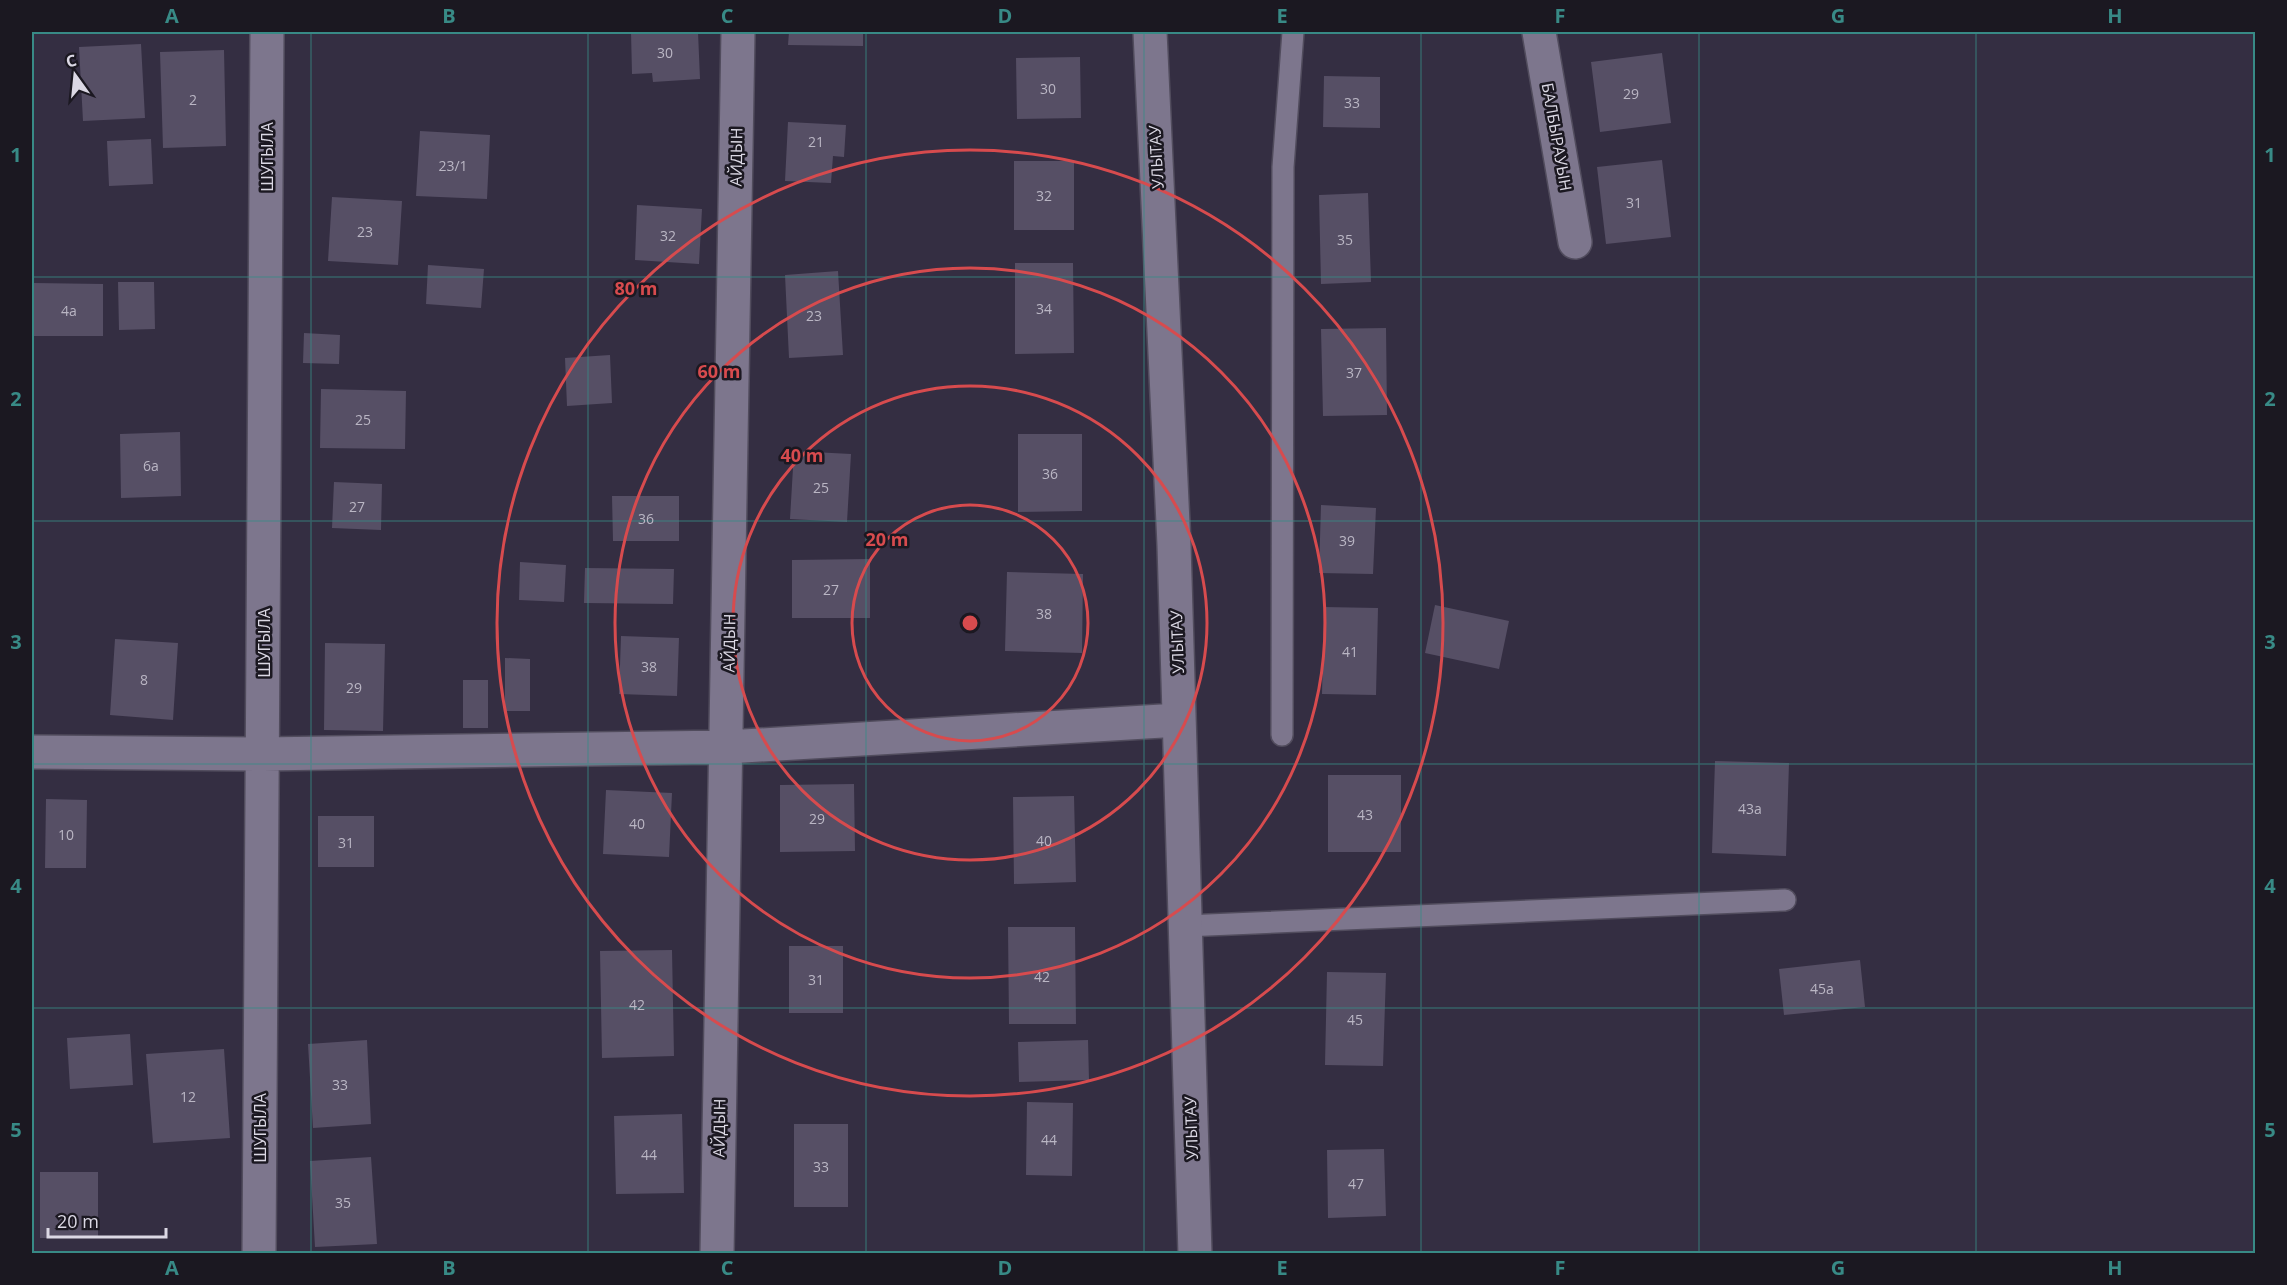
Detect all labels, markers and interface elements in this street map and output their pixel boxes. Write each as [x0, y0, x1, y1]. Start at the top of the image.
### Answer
text: A [165, 2, 179, 29]
text: B [442, 2, 456, 29]
text: C [721, 2, 734, 29]
text: D [998, 2, 1012, 29]
text: E [1276, 2, 1288, 29]
text: F [1555, 2, 1565, 29]
text: G [1831, 2, 1845, 29]
text: H [2107, 2, 2123, 29]
house number: 30 [657, 43, 673, 62]
north arrow [45, 45, 105, 105]
text: С [63, 49, 79, 72]
house number: 30 [1040, 79, 1056, 98]
street label: БАЛБЫРАУЫН [1537, 81, 1577, 193]
house number: 29 [1623, 84, 1639, 103]
house number: 2 [189, 90, 197, 109]
house number: 33 [1344, 93, 1360, 112]
street label: ШУГЫЛА [256, 121, 278, 192]
street label: УЛЫТАУ [1143, 125, 1169, 189]
street label: АЙДЫН [724, 128, 748, 186]
house number: 21 [808, 132, 824, 151]
text: 1 [10, 141, 22, 168]
text: 1 [2264, 141, 2276, 168]
house number: 23/1 [438, 156, 468, 175]
house number: 32 [1036, 186, 1052, 205]
house number: 31 [1626, 193, 1642, 212]
house number: 23 [357, 222, 373, 241]
house number: 32 [660, 226, 676, 245]
house number: 35 [1337, 230, 1353, 249]
text: 80 m [615, 276, 657, 300]
house number: 34 [1036, 299, 1052, 318]
house number: 4а [61, 301, 77, 320]
house number: 23 [806, 306, 822, 325]
text: 60 m [698, 359, 740, 383]
house number: 37 [1346, 363, 1362, 382]
text: 2 [10, 385, 22, 412]
text: 2 [2264, 385, 2276, 412]
house number: 25 [355, 410, 371, 429]
text: 40 m [781, 443, 823, 467]
house number: 6а [143, 456, 159, 475]
house number: 36 [1042, 464, 1058, 483]
house number: 25 [813, 478, 829, 497]
house number: 27 [349, 497, 365, 516]
house number: 36 [638, 509, 654, 528]
text: 20 m [866, 527, 908, 551]
house number: 39 [1339, 531, 1355, 550]
house number: 27 [823, 580, 839, 599]
house number: 38 [1036, 604, 1052, 623]
street label: ШУГЫЛА [253, 607, 275, 678]
street label: УЛЫТАУ [1165, 610, 1189, 674]
centre of rings [960, 613, 980, 633]
street label: АЙДЫН [717, 614, 741, 672]
text: 3 [10, 628, 22, 655]
text: 3 [2264, 628, 2276, 655]
house number: 41 [1342, 642, 1358, 661]
house number: 38 [641, 657, 657, 676]
house number: 8 [140, 670, 148, 689]
house number: 29 [346, 678, 362, 697]
house number: 43а [1738, 799, 1762, 818]
house number: 43 [1357, 805, 1373, 824]
house number: 29 [809, 809, 825, 828]
house number: 40 [629, 814, 645, 833]
house number: 10 [58, 825, 74, 844]
house number: 40 [1036, 831, 1052, 850]
house number: 31 [338, 833, 354, 852]
text: 4 [10, 872, 22, 899]
text: 4 [2264, 872, 2276, 899]
house number: 42 [1034, 967, 1050, 986]
house number: 31 [808, 970, 824, 989]
house number: 45а [1810, 979, 1834, 998]
house number: 42 [629, 995, 645, 1014]
house number: 45 [1347, 1010, 1363, 1029]
house number: 33 [332, 1075, 348, 1094]
house number: 12 [180, 1087, 196, 1106]
street label: ШУГЫЛА [249, 1092, 271, 1163]
street label: УЛЫТАУ [1179, 1096, 1203, 1160]
street label: АЙДЫН [707, 1099, 731, 1157]
text: 5 [10, 1116, 22, 1143]
text: 5 [2264, 1116, 2276, 1143]
house number: 44 [1041, 1130, 1057, 1149]
house number: 44 [641, 1145, 657, 1164]
house number: 33 [813, 1157, 829, 1176]
house number: 47 [1348, 1174, 1364, 1193]
house number: 35 [335, 1193, 351, 1212]
scale bar [48, 1201, 166, 1239]
text: 20 m [57, 1209, 99, 1233]
text: A [165, 1254, 179, 1281]
text: B [442, 1254, 456, 1281]
text: C [721, 1254, 734, 1281]
text: D [998, 1254, 1012, 1281]
text: E [1276, 1254, 1288, 1281]
text: F [1555, 1254, 1565, 1281]
text: G [1831, 1254, 1845, 1281]
text: H [2107, 1254, 2123, 1281]

